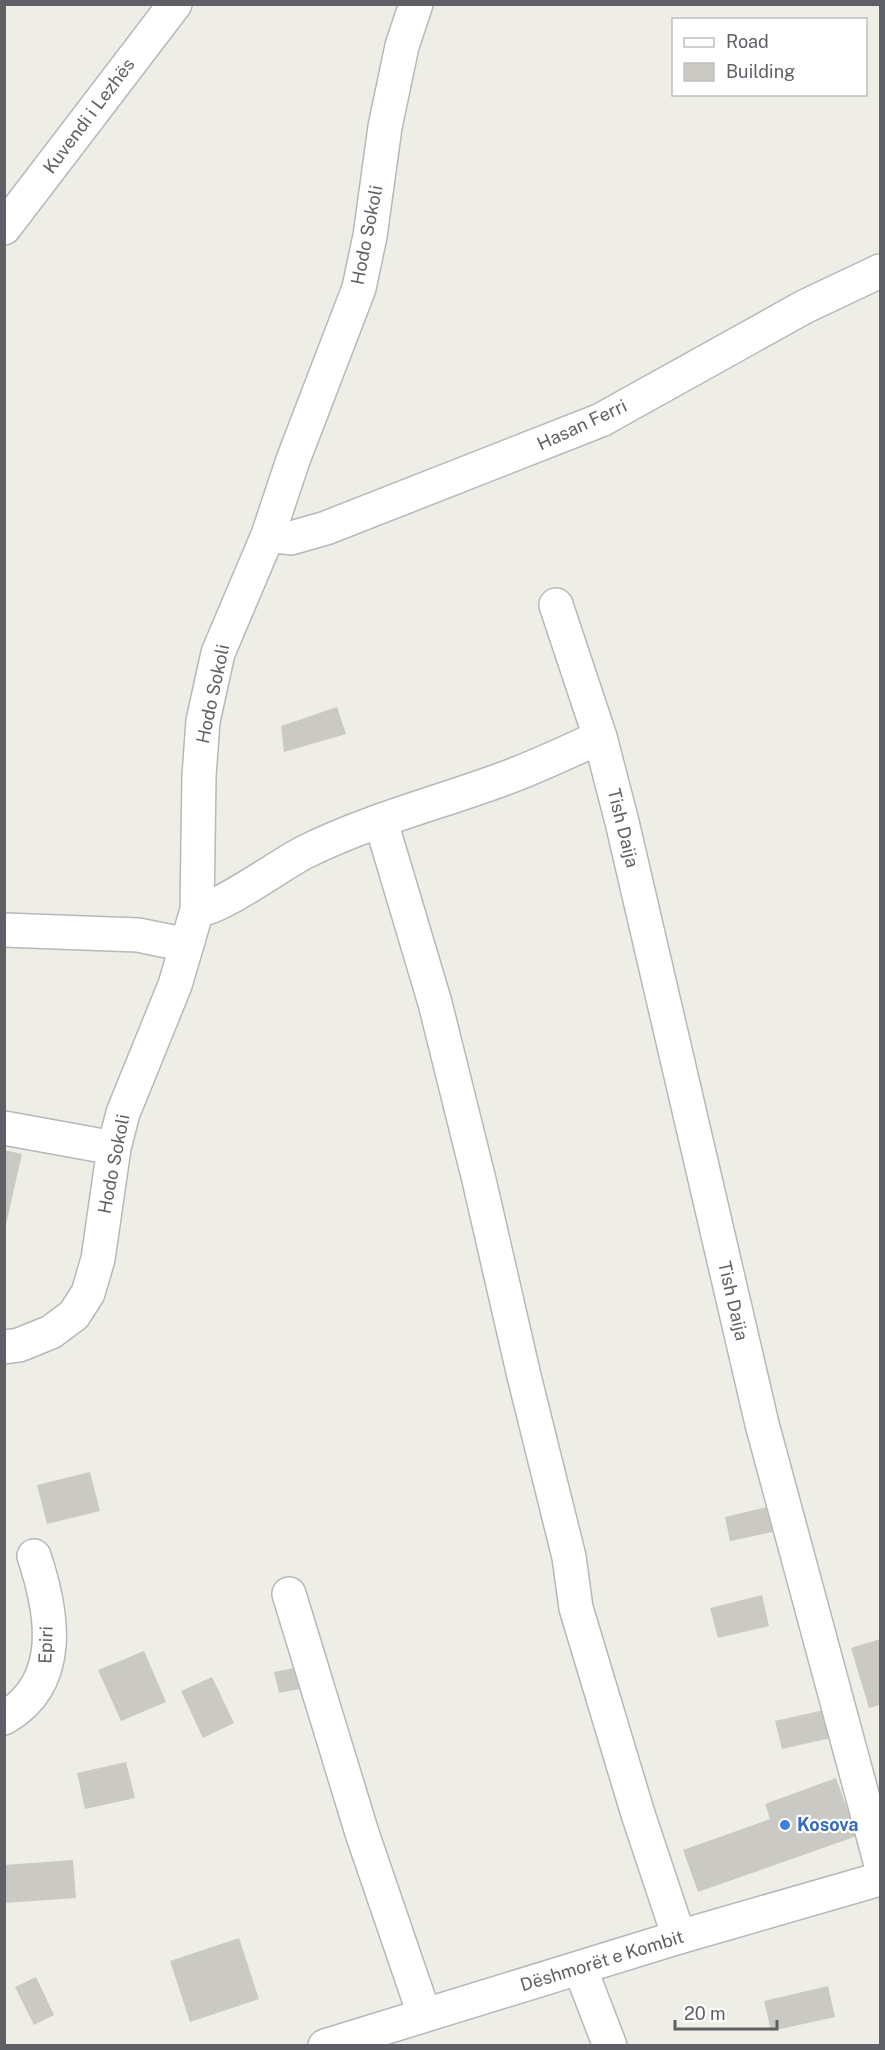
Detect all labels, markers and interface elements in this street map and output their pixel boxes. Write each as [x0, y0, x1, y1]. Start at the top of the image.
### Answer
legend [672, 18, 867, 96]
text: Road [726, 31, 769, 52]
street label: Kuvendi i Lezhës [39, 54, 139, 177]
text: Building [726, 61, 795, 82]
street label: Hodo Sokoli [347, 183, 386, 286]
street label: Hasan Ferri [534, 395, 630, 454]
street label: Hodo Sokoli [192, 642, 233, 745]
street label: Tish Daija [604, 786, 643, 870]
street label: Hodo Sokoli [94, 1112, 133, 1215]
street label: Tish Daija [714, 1259, 753, 1343]
street label: Epiri [34, 1626, 57, 1664]
place label: Kosova [797, 1814, 858, 1835]
marker: Kosova [778, 1818, 792, 1832]
street label: Dëshmorët e Kombit [518, 1926, 686, 1995]
scale bar [675, 1993, 777, 2031]
text: 20 m [684, 2003, 726, 2024]

